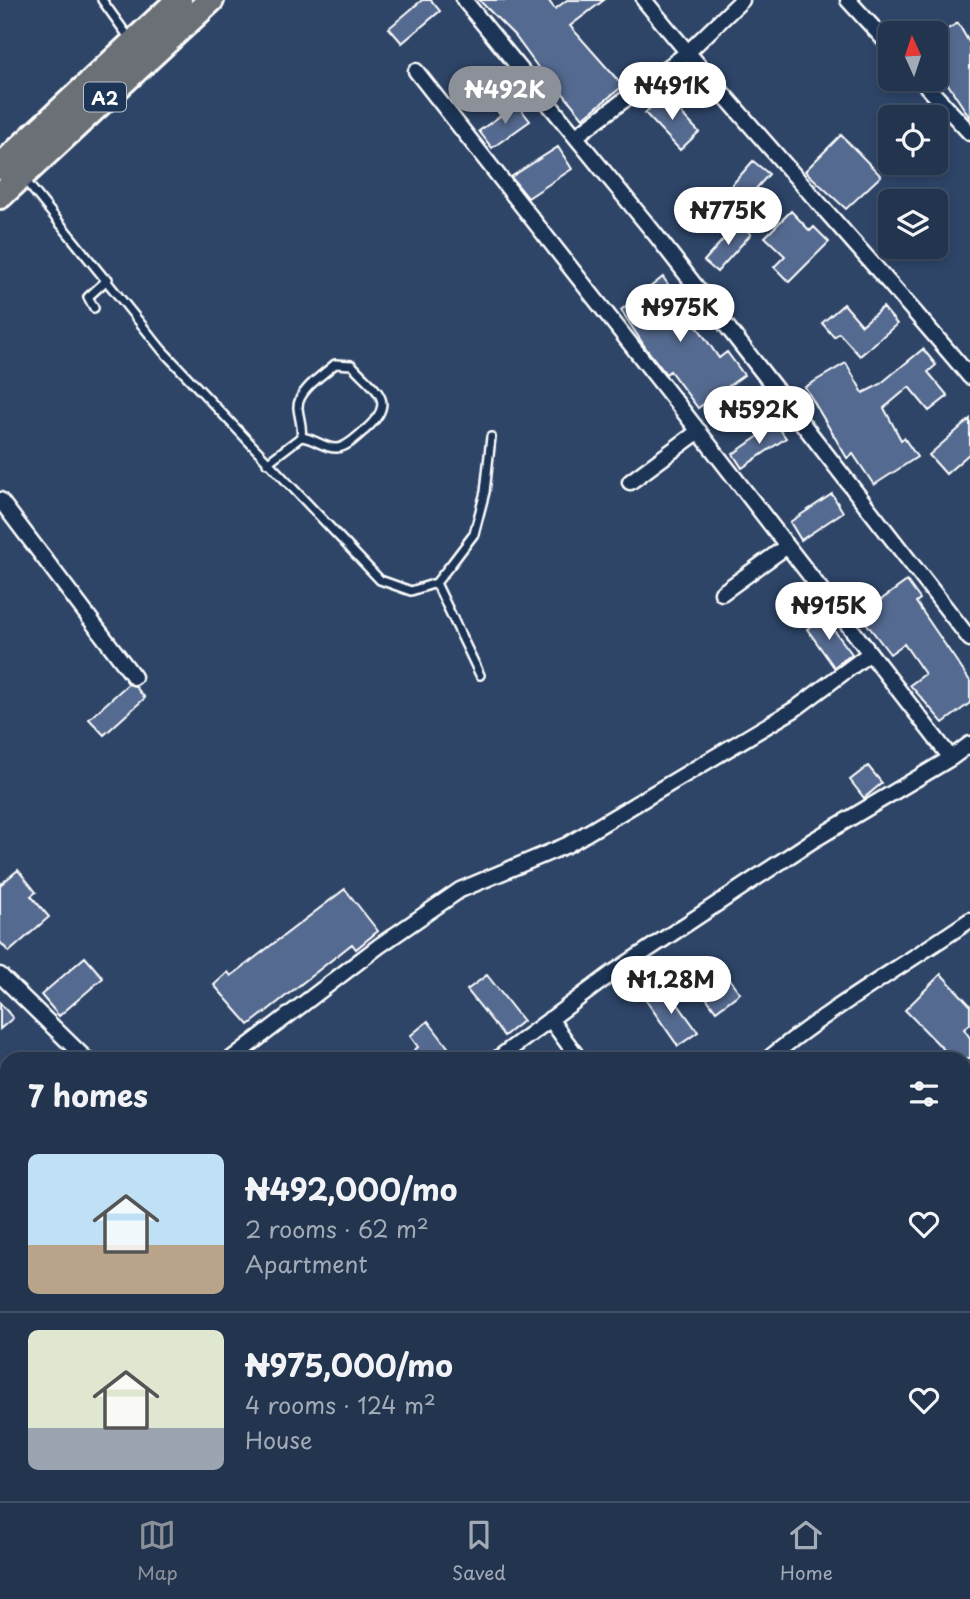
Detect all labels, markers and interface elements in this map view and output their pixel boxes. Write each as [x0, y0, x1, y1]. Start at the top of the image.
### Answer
north arrow [878, 21, 948, 91]
map controls [878, 21, 948, 259]
pin: ₦491K [623, 62, 721, 122]
pin: ₦492K [456, 66, 554, 126]
text: ₦491K [634, 67, 710, 102]
text: ₦492K [464, 71, 546, 106]
road number: A2 [84, 82, 126, 112]
button: locate [878, 105, 948, 175]
pin: ₦775K [679, 188, 777, 247]
button: layers [878, 189, 948, 259]
text: ₦775K [690, 192, 766, 227]
pin: ₦975K [631, 284, 729, 344]
text: ₦975K [641, 289, 719, 324]
pin: ₦592K [710, 386, 808, 446]
text: ₦592K [719, 391, 799, 426]
pin: ₦915K [780, 582, 878, 642]
text: ₦915K [791, 587, 867, 622]
pin: ₦1.28M [614, 956, 728, 1016]
text: ₦1.28M [627, 961, 715, 996]
text: 7 homes [28, 1072, 148, 1117]
icon: filters [905, 1075, 943, 1113]
text: ₦492,000/mo [245, 1166, 457, 1211]
icon: home [84, 1182, 168, 1266]
icon: heart [905, 1205, 943, 1243]
text: 2 rooms · 62 m² [245, 1211, 429, 1246]
text: Apartment [245, 1246, 368, 1281]
text: ₦975,000/mo [245, 1342, 453, 1387]
icon: home [84, 1358, 168, 1442]
icon: heart [905, 1381, 943, 1419]
text: 4 rooms · 124 m² [245, 1387, 436, 1422]
text: House [245, 1422, 312, 1457]
tab: Map [137, 1516, 178, 1586]
tab: Saved [452, 1516, 506, 1586]
tab: Home [780, 1516, 833, 1586]

